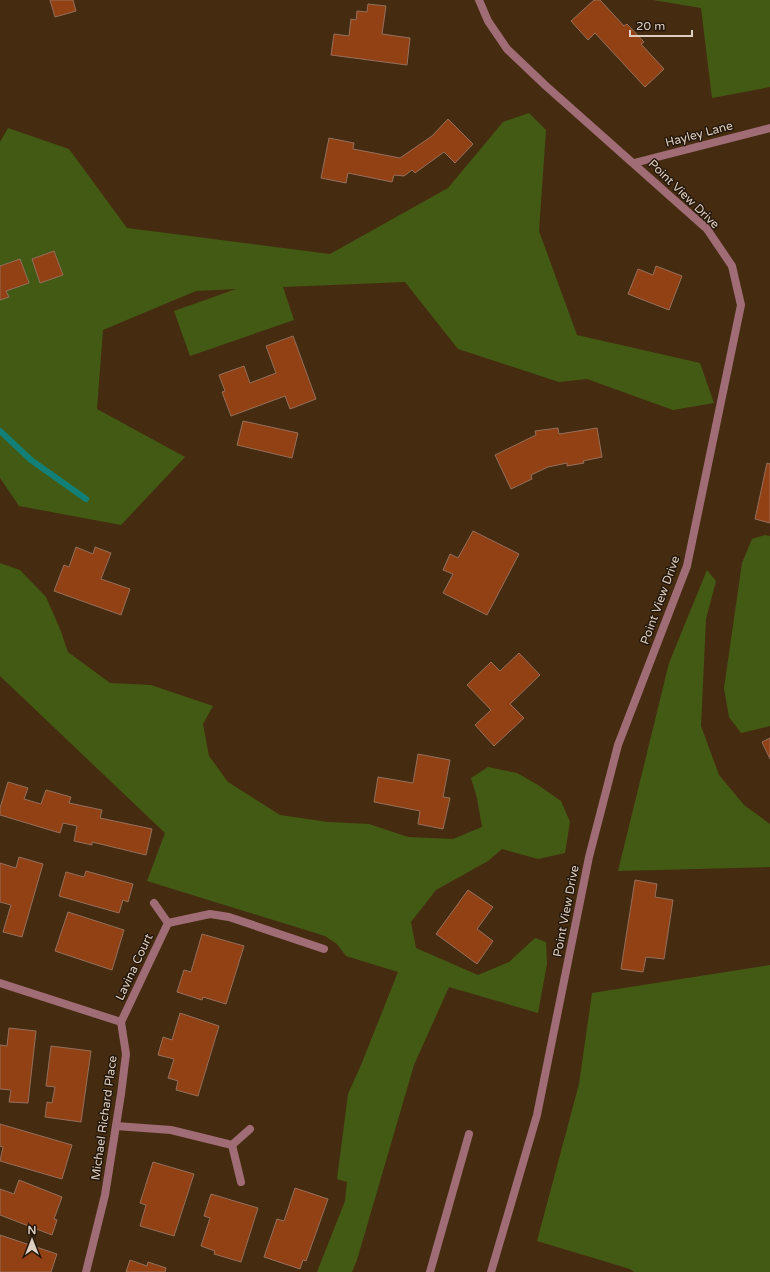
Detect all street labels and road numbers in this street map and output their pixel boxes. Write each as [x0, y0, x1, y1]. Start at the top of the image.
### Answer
street label: Hayley Lane [664, 118, 734, 150]
street label: Point View Drive [646, 157, 723, 232]
street label: Point View Drive [637, 554, 683, 646]
street label: Point View Drive [550, 864, 582, 958]
street label: Lavina Court [112, 931, 156, 1003]
street label: Michael Richard Place [88, 1055, 120, 1181]

